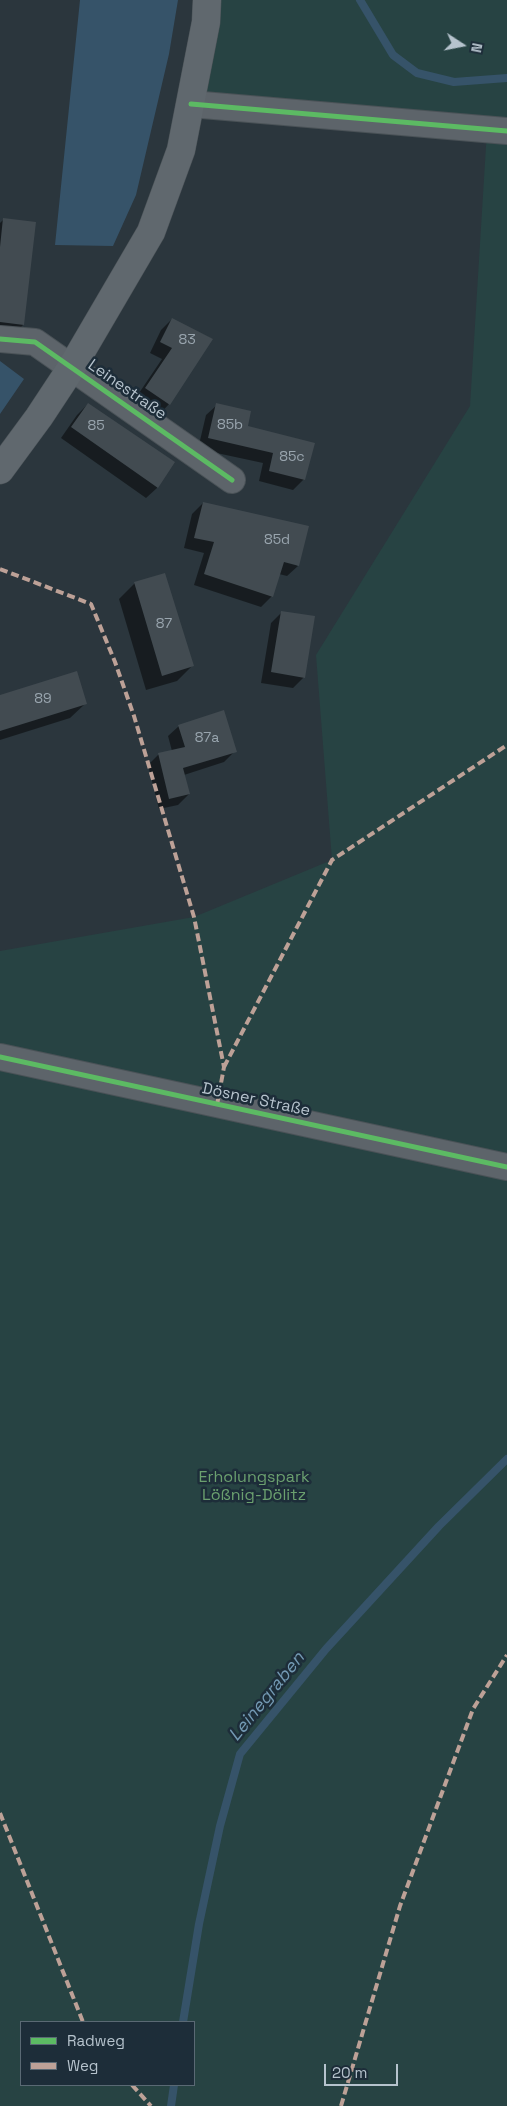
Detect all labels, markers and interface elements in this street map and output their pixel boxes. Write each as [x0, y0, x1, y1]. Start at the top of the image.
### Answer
north arrow [437, 20, 487, 70]
text: N [467, 42, 486, 54]
house number: 83 [178, 332, 196, 348]
street label: Leinestraße [84, 356, 170, 424]
house number: 85b [217, 417, 243, 433]
house number: 85 [87, 418, 105, 434]
house number: 85c [279, 449, 305, 465]
house number: 85d [264, 532, 290, 548]
house number: 87 [156, 616, 172, 632]
house number: 89 [34, 691, 52, 707]
house number: 87a [195, 730, 219, 746]
street label: Dösner Straße [200, 1079, 312, 1121]
park label: Erholungspark Lößnig-Dölitz [198, 1468, 310, 1506]
water label: Leinegraben [225, 1648, 309, 1746]
legend [20, 2021, 195, 2086]
text: Radweg [67, 2031, 125, 2050]
scale bar [327, 2054, 401, 2086]
text: Weg [67, 2056, 98, 2075]
text: 20 m [332, 2063, 367, 2082]

